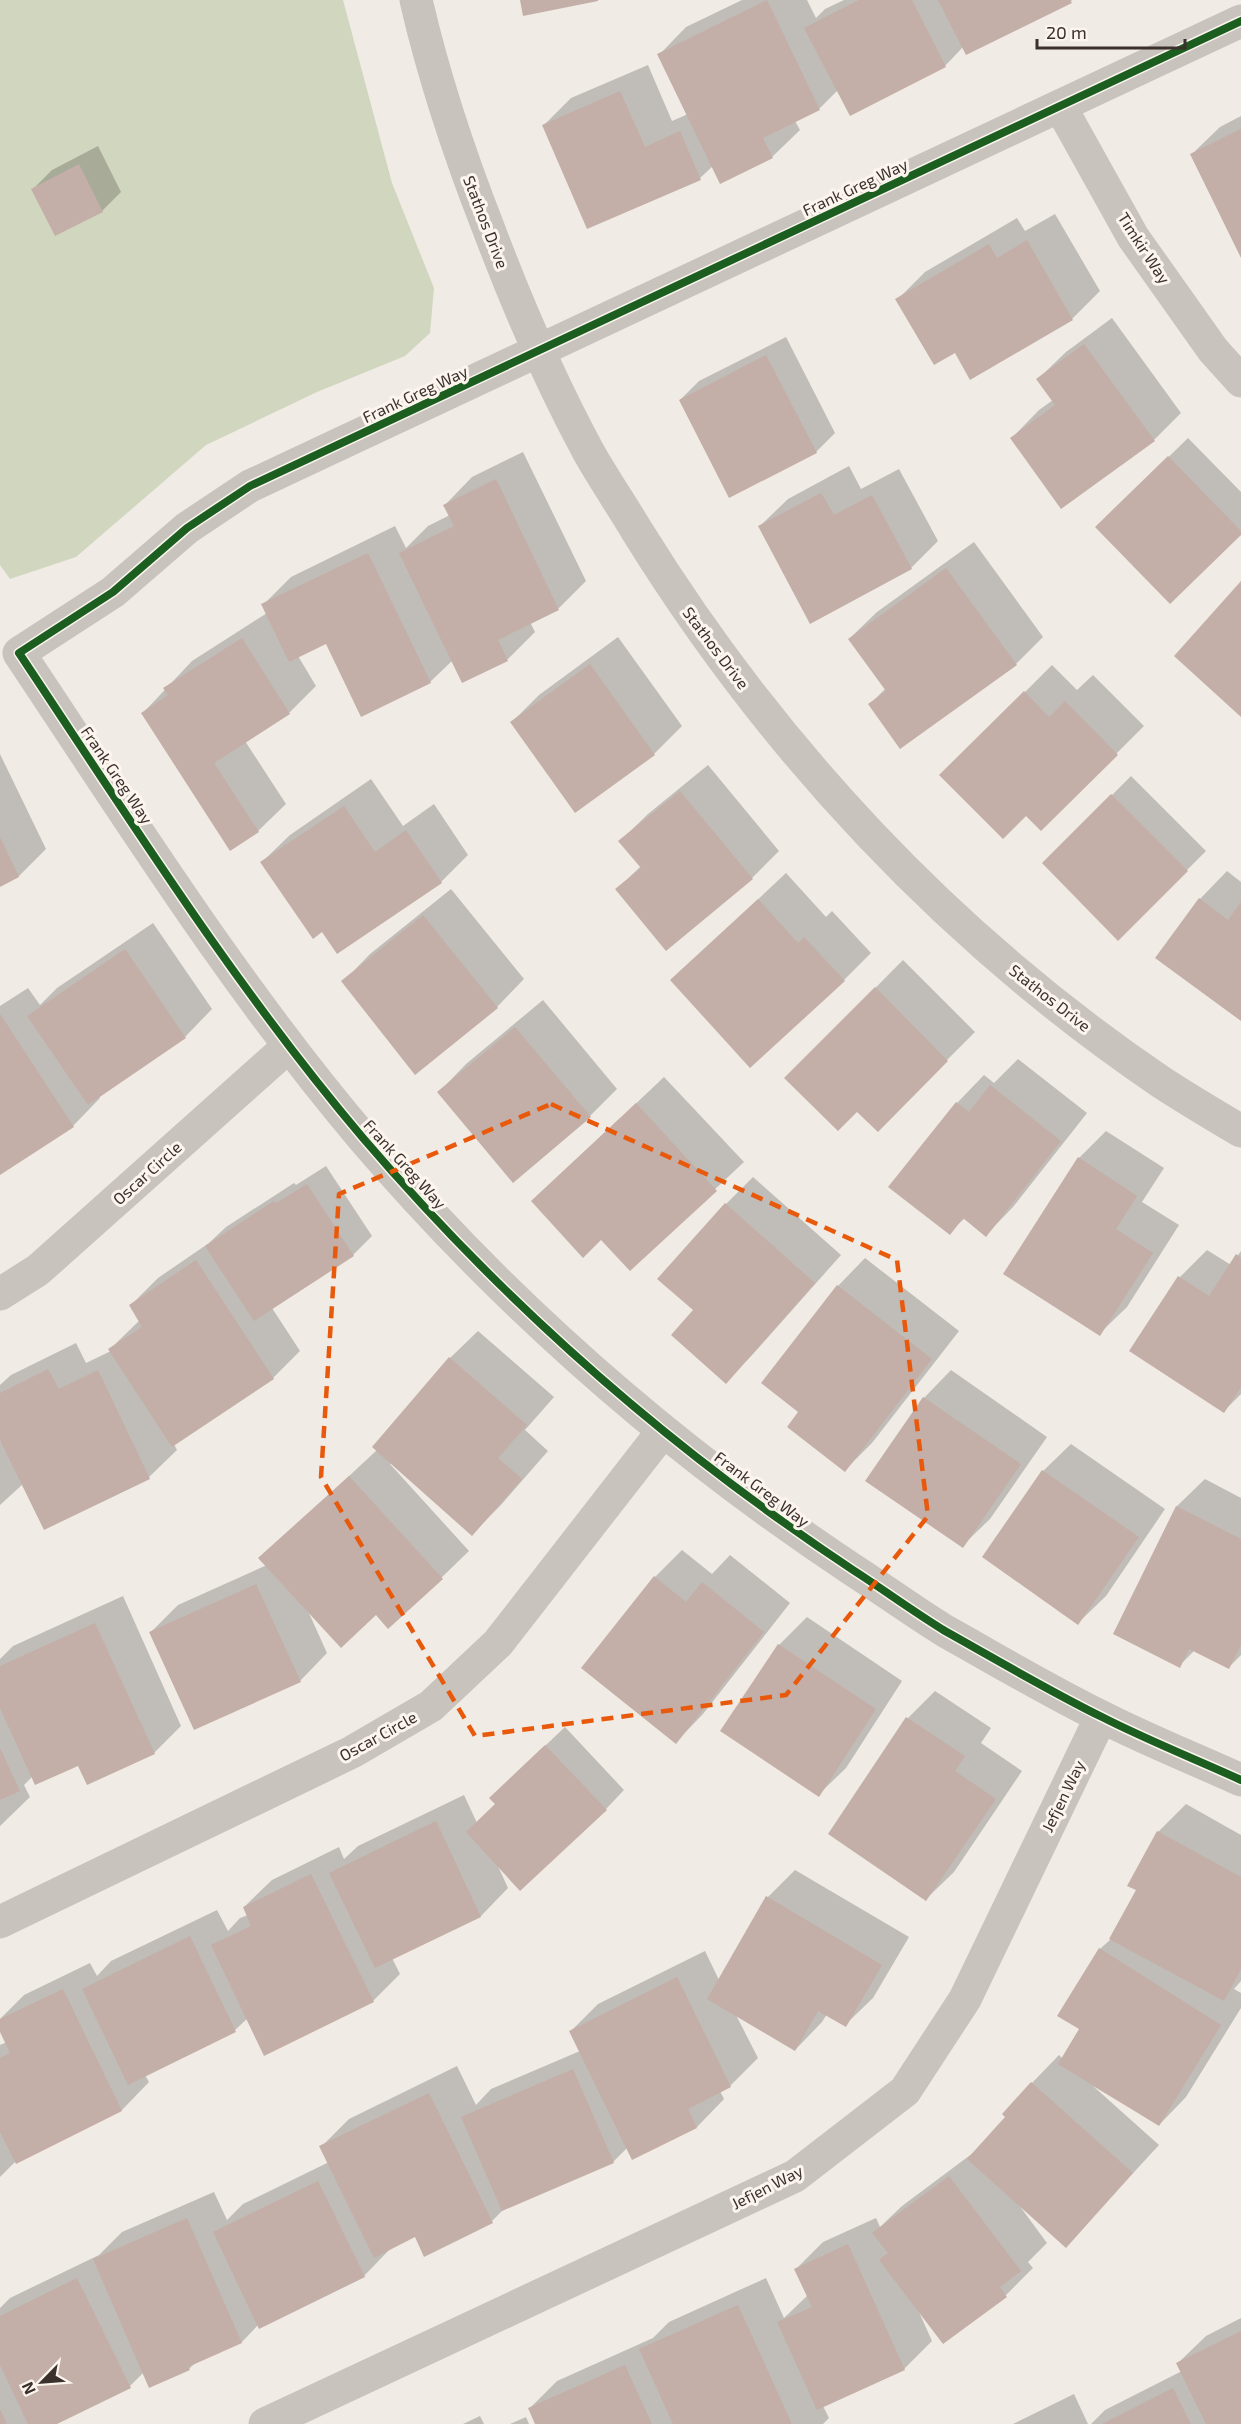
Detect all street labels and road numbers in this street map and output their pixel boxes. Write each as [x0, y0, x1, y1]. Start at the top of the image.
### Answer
street label: Frank Greg Way [799, 154, 911, 219]
street label: Stathos Drive [460, 173, 513, 271]
street label: Timkir Way [1114, 209, 1175, 287]
street label: Frank Greg Way [359, 361, 471, 426]
street label: Stathos Drive [679, 603, 753, 693]
street label: Frank Greg Way [78, 722, 157, 828]
street label: Stathos Drive [1006, 960, 1095, 1035]
street label: Frank Greg Way [360, 1115, 451, 1213]
street label: Oscar Circle [109, 1137, 185, 1208]
street label: Frank Greg Way [711, 1447, 814, 1531]
street label: Oscar Circle [336, 1707, 420, 1765]
street label: Jefjen Way [1037, 1756, 1089, 1835]
street label: Jefjen Way [728, 2160, 807, 2214]

